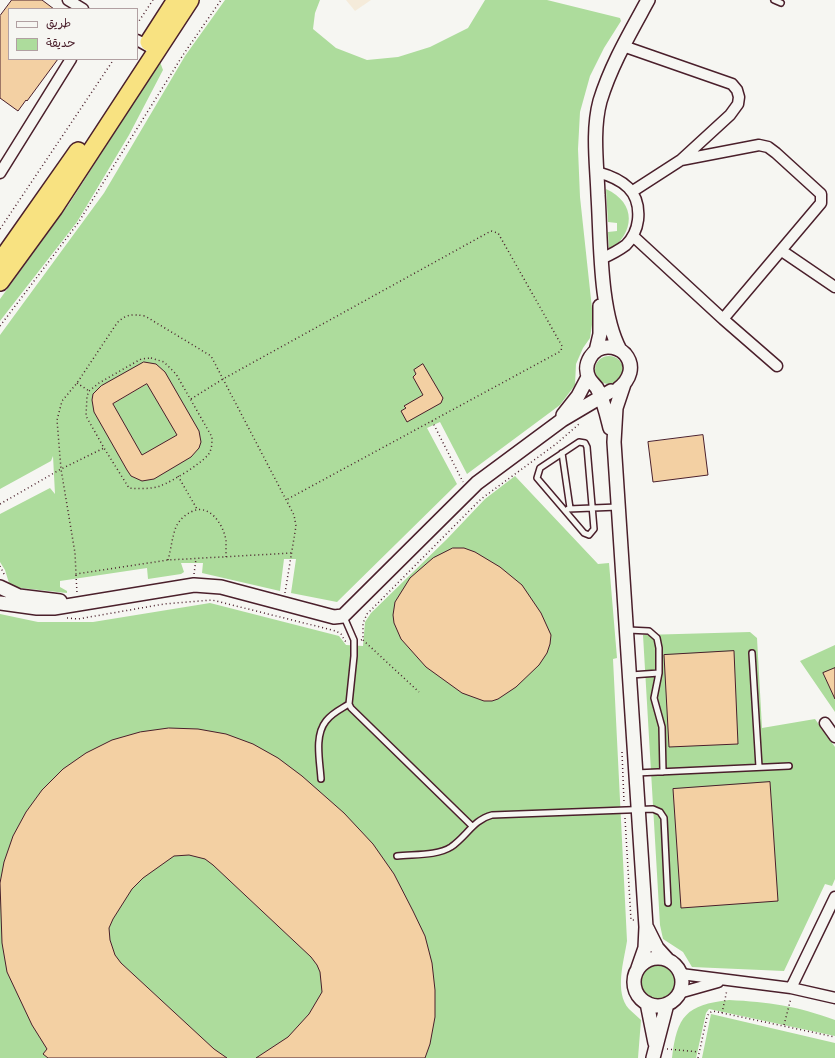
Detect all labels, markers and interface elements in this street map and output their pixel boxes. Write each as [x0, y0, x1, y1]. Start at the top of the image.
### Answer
legend [8, 8, 138, 60]
text: طريق [46, 18, 71, 32]
text: حديقة [46, 38, 75, 52]

